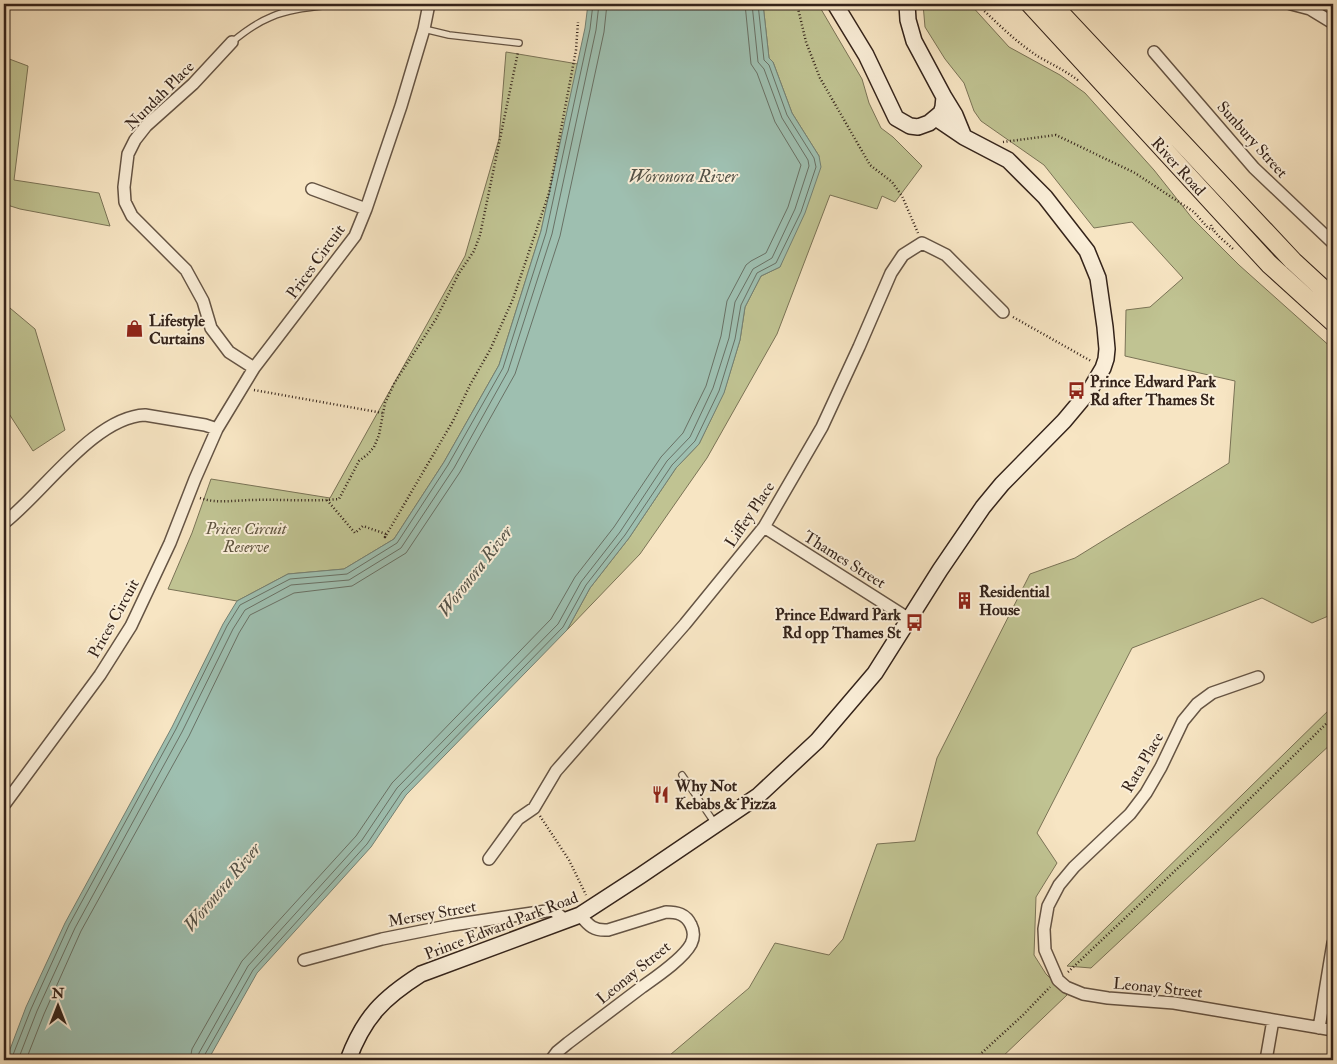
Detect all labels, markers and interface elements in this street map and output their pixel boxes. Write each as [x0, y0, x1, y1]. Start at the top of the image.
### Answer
street label: Nundah Place [121, 57, 199, 135]
street label: Sunbury Street [1213, 97, 1292, 182]
street label: River Road [1147, 133, 1210, 200]
water label: Woronora River [628, 165, 739, 188]
street label: Prices Circuit [282, 220, 350, 303]
place label: Lifestyle Curtains [149, 311, 205, 349]
shop icon: Lifestyle Curtains [125, 319, 145, 339]
place label: Prince Edward Park Rd after Thames St [1090, 372, 1216, 410]
bus stop icon: Prince Edward Park Rd after Thames St [1066, 380, 1086, 400]
street label: Liffey Place [720, 478, 779, 551]
park label: Prices Circuit Reserve [205, 519, 288, 557]
water label: Woronora River [433, 520, 519, 621]
street label: Thames Street [800, 527, 889, 593]
street label: Prices Circuit [84, 576, 144, 661]
place label: Residential House [979, 582, 1050, 620]
building icon: Residential House [955, 590, 975, 610]
place label: Prince Edward Park Rd opp Thames St [775, 605, 902, 644]
bus stop icon: Prince Edward Park Rd opp Thames St [905, 613, 925, 633]
street label: Rata Place [1118, 729, 1168, 796]
place label: Why Not Kebabs & Pizza [674, 776, 777, 814]
restaurant icon: Why Not Kebabs & Pizza [651, 784, 671, 804]
water label: Woronora River [179, 837, 267, 936]
street label: Prince Edward Park Road [422, 887, 581, 964]
street label: Mersey Street [387, 896, 478, 932]
street label: Leonay Street [593, 937, 675, 1009]
street label: Leonay Street [1112, 973, 1204, 1003]
north arrow [32, 982, 82, 1032]
text: N [51, 985, 65, 1002]

